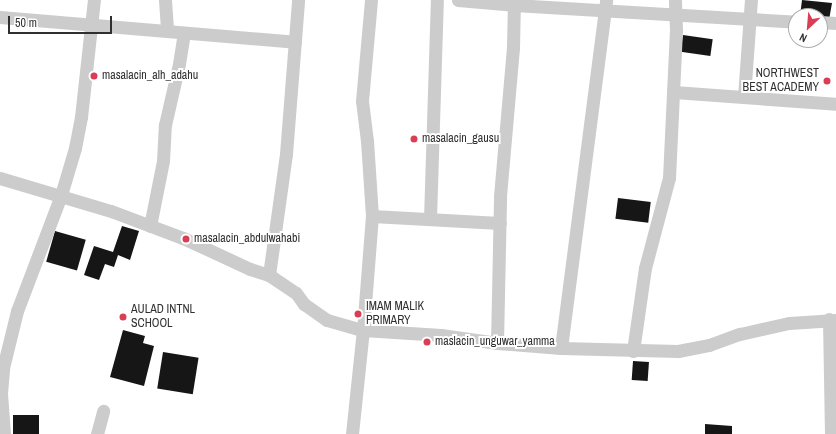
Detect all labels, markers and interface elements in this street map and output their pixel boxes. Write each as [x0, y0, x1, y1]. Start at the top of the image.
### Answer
scale bar [10, 8, 114, 34]
north arrow [788, 8, 828, 48]
text: 50 m [15, 15, 37, 31]
text: N [797, 30, 809, 46]
place label: NORTHWEST BEST ACADEMY [742, 67, 819, 95]
place label: masalacin_alh_adahu [102, 69, 198, 83]
marker: masalacin_alh_adahu [89, 71, 99, 81]
marker: NORTHWEST BEST ACADEMY [822, 76, 832, 86]
place label: masalacin_gausu [422, 132, 499, 146]
marker: masalacin_gausu [409, 134, 419, 144]
place label: masalacin_abdulwahabi [194, 232, 300, 246]
marker: masalacin_abdulwahabi [181, 234, 191, 244]
place label: IMAM MALIK PRIMARY [366, 300, 424, 328]
place label: AULAD INTNL SCHOOL [131, 303, 195, 331]
marker: IMAM MALIK PRIMARY [353, 309, 363, 319]
marker: AULAD INTNL SCHOOL [118, 312, 128, 322]
place label: maslacin_unguwar_yamma [435, 335, 555, 349]
marker: maslacin_unguwar_yamma [422, 337, 432, 347]

